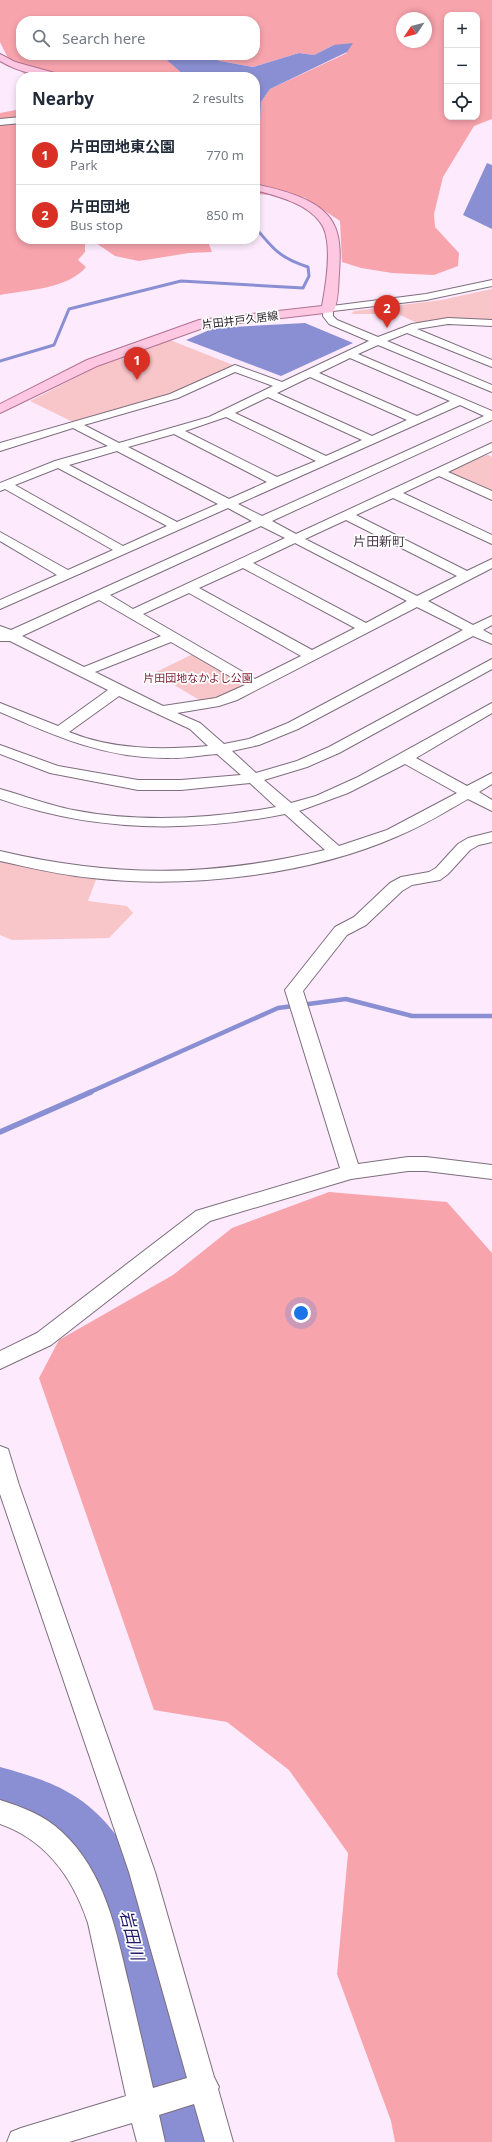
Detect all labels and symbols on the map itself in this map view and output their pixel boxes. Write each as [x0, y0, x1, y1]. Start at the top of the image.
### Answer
north arrow [396, 12, 432, 48]
pin: 2 [374, 295, 400, 328]
street label: 片田井戸久居線 [201, 307, 279, 332]
pin: 1 [124, 347, 150, 380]
district label: 片田新町 [353, 532, 405, 550]
park label: 片田団地なかよし公園 [143, 670, 253, 685]
your location [291, 1303, 311, 1323]
water label: 岩田川 [115, 1907, 150, 1964]

